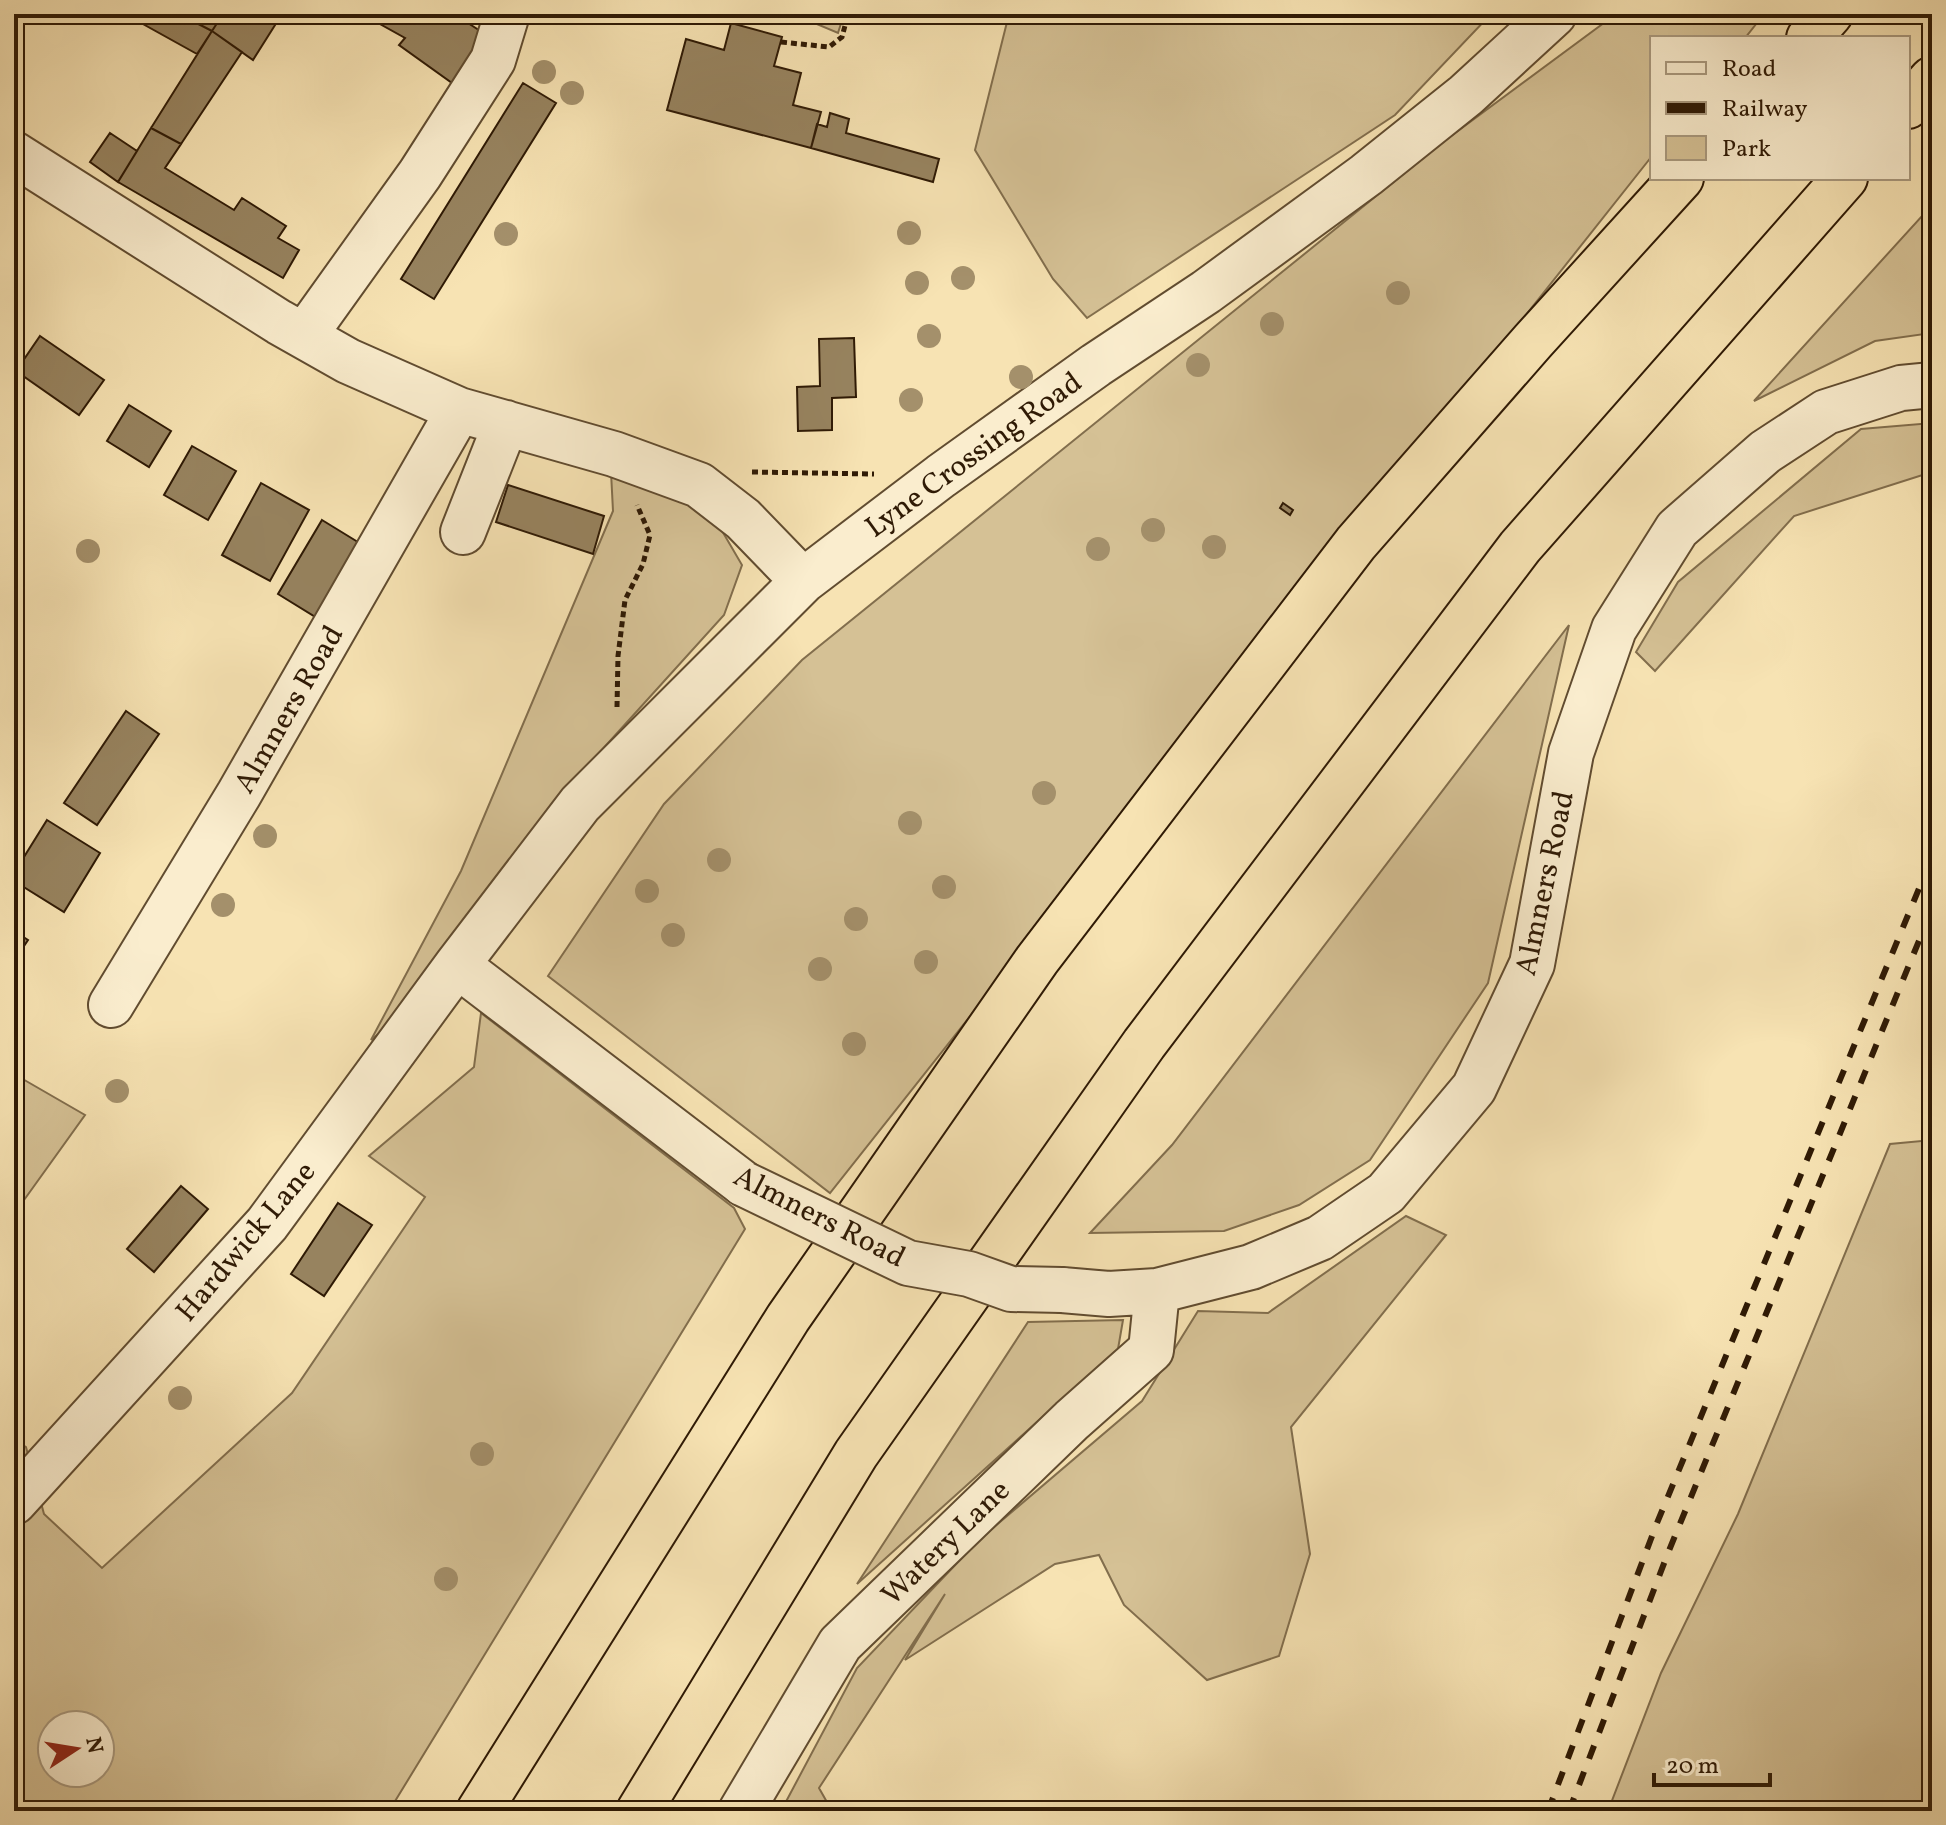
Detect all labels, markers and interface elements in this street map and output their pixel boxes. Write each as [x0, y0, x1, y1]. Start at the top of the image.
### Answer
legend [1650, 36, 1910, 180]
text: Road [1722, 53, 1776, 87]
text: Railway [1722, 93, 1808, 127]
text: Park [1722, 133, 1771, 167]
street label: Lyne Crossing Road [857, 363, 1091, 549]
street label: Almners Road [225, 618, 355, 802]
street label: Almners Road [1506, 787, 1586, 980]
street label: Hardwick Lane [167, 1153, 326, 1332]
street label: Almners Road [726, 1156, 912, 1279]
street label: Watery Lane [873, 1471, 1020, 1616]
north arrow [36, 1709, 116, 1789]
text: N [76, 1734, 110, 1756]
scale bar [1654, 1737, 1770, 1787]
text: 20 m [1666, 1750, 1719, 1784]

